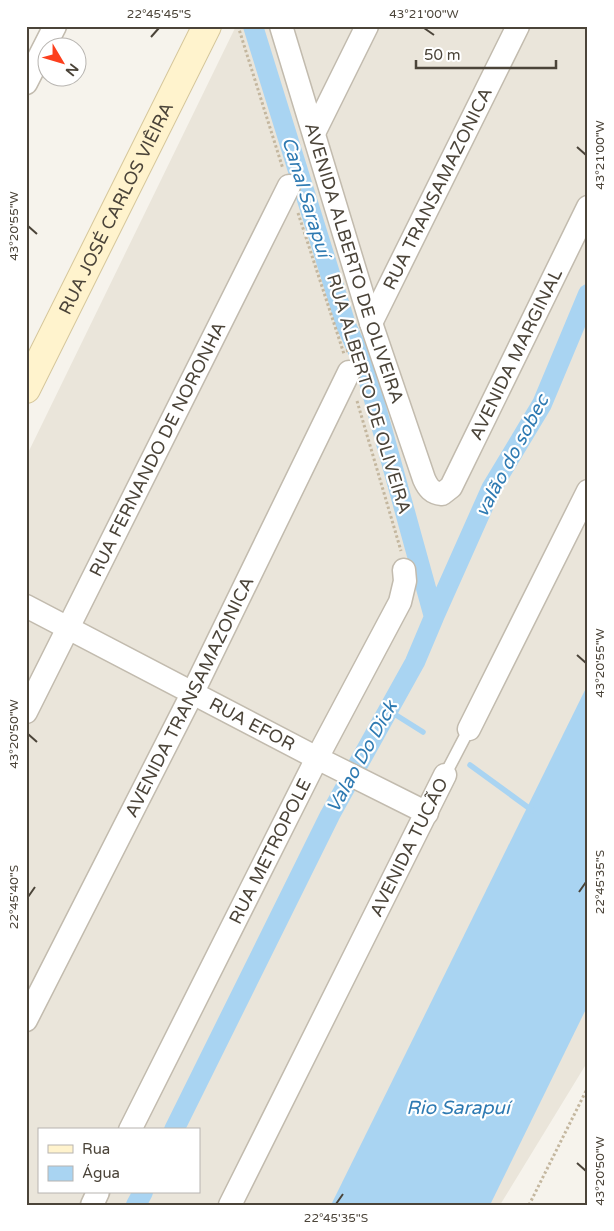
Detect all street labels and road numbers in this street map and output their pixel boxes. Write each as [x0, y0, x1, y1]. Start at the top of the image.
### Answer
street label: RUA TRANSAMAZONICA [378, 84, 497, 293]
street label: RUA JOSÉ CARLOS VIÊIRA [54, 98, 178, 318]
street label: AVENIDA ALBERTO DE OLIVEIRA [300, 120, 409, 406]
street label: AVENIDA MARGINAL [465, 264, 567, 444]
street label: RUA ALBERTO DE OLIVEIRA [322, 271, 416, 517]
street label: RUA FERNANDO DE NORONHA [84, 318, 230, 580]
street label: AVENIDA TRANSAMAZONICA [120, 573, 259, 821]
street label: RUA EFOR [205, 693, 299, 756]
street label: AVENIDA TUCÃO [365, 774, 453, 920]
street label: RUA METROPOLE [224, 775, 316, 928]

